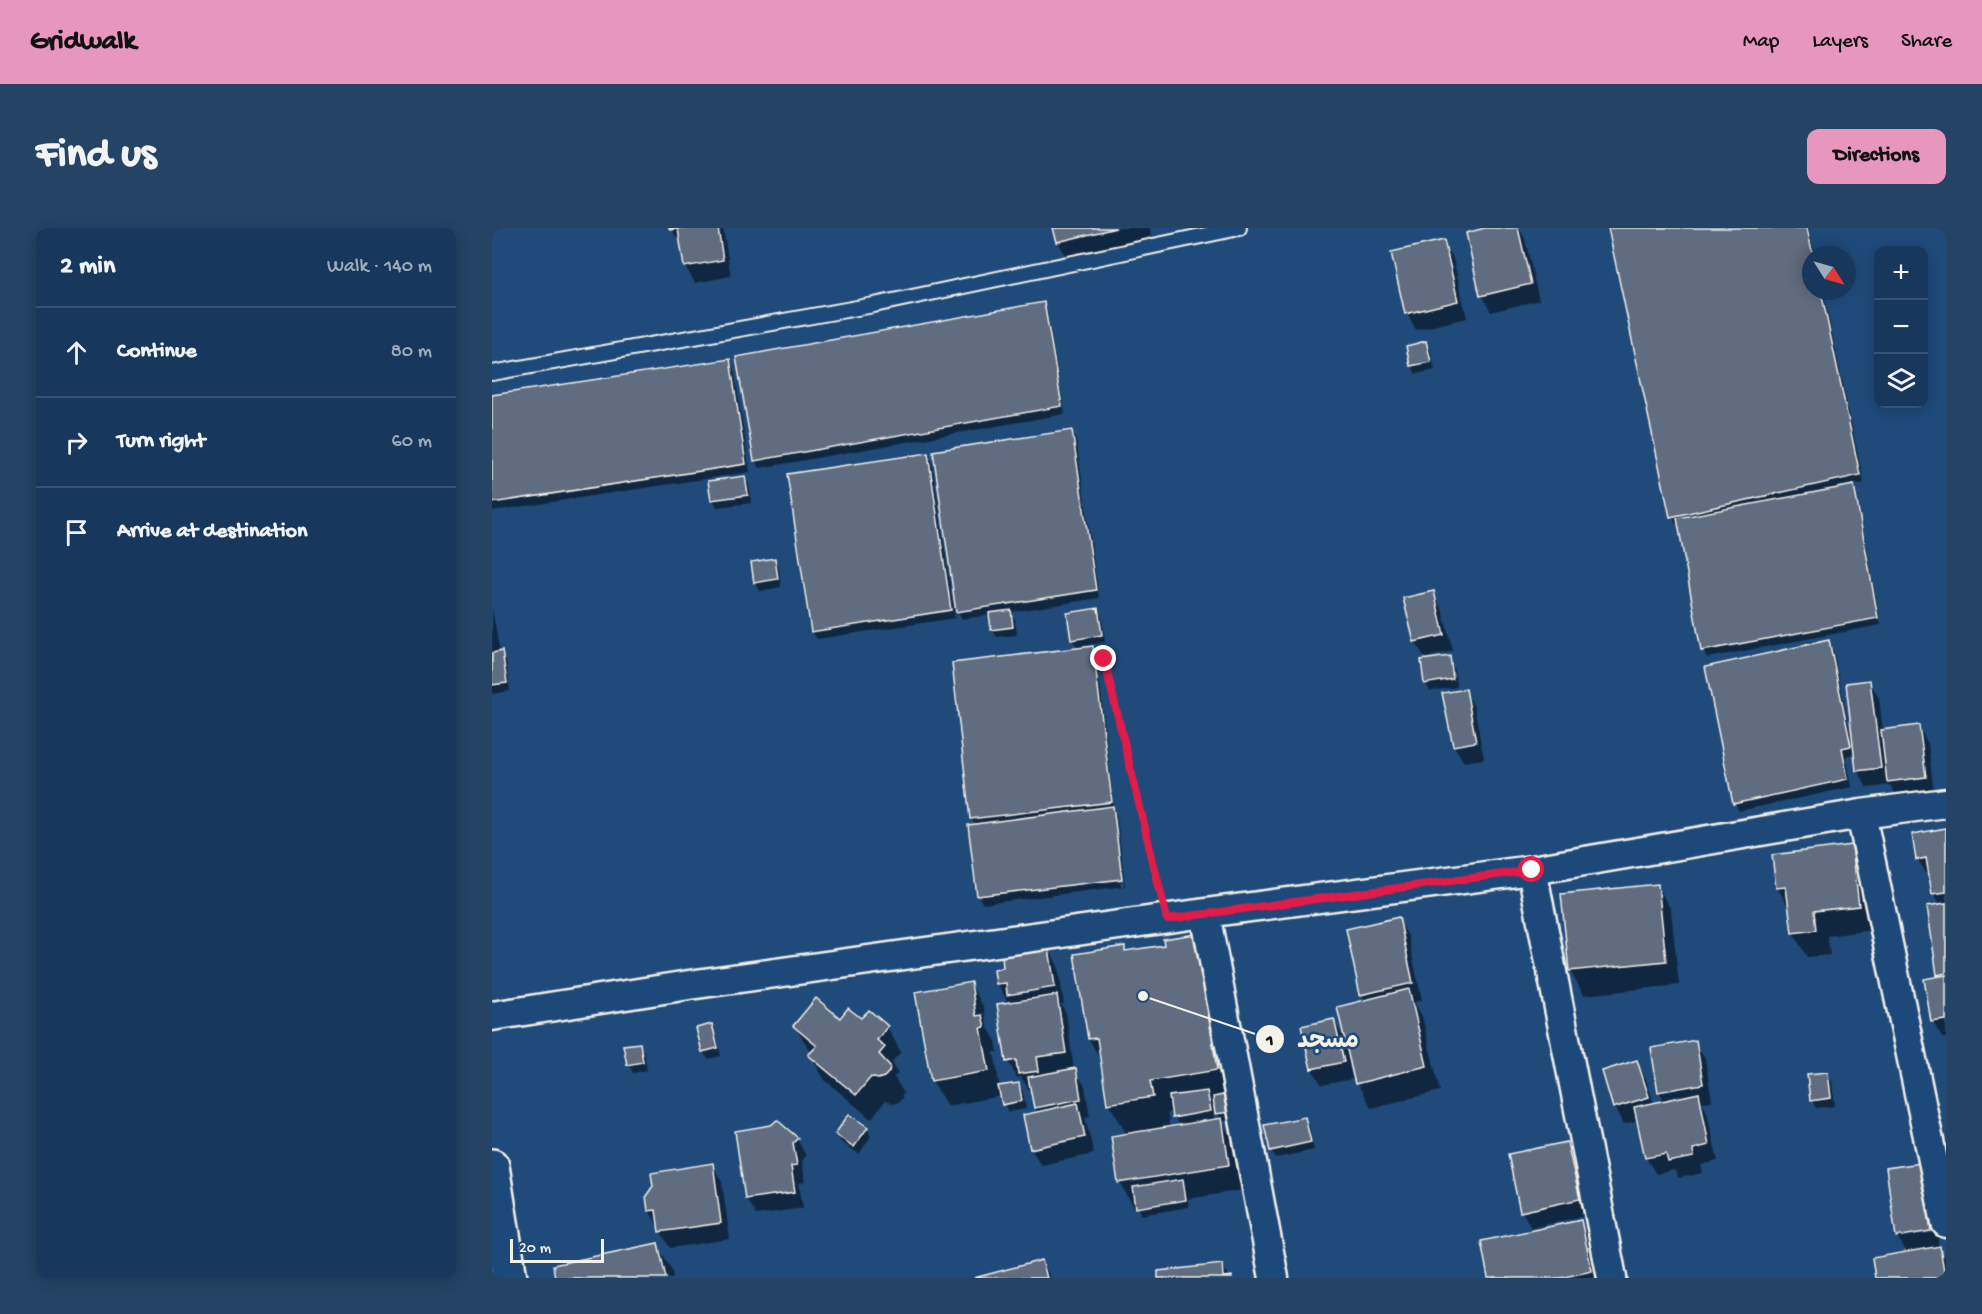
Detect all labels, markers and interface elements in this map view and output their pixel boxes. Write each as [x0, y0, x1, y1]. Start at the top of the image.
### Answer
text: Gridwalk [30, 26, 136, 59]
text: Map [1743, 30, 1779, 55]
text: Layers [1812, 30, 1868, 55]
text: Share [1901, 30, 1952, 55]
button: Directions [1807, 129, 1946, 184]
text: Find us [36, 132, 156, 181]
north arrow [1802, 246, 1856, 300]
map controls [1874, 246, 1928, 408]
button: + [1874, 246, 1928, 300]
text: 2 min [60, 252, 115, 283]
text: Walk · 140 m [327, 256, 432, 279]
button: − [1874, 300, 1928, 354]
icon: ahead [60, 336, 93, 369]
text: Continue [117, 339, 197, 365]
text: 80 m [391, 341, 432, 364]
button: layers [1874, 354, 1928, 408]
icon: right [60, 426, 93, 459]
text: Turn right [117, 429, 205, 455]
text: 60 m [392, 431, 432, 454]
icon: arrive [60, 516, 93, 549]
text: Arrive at destination [117, 519, 307, 545]
route end [1090, 645, 1116, 671]
route start [1518, 856, 1544, 882]
callout: مسجد [1255, 1018, 1371, 1060]
text: مسجد [1297, 1028, 1359, 1057]
text: 1 [1265, 1031, 1274, 1052]
scale bar [510, 1236, 604, 1264]
text: 20 m [519, 1240, 551, 1259]

